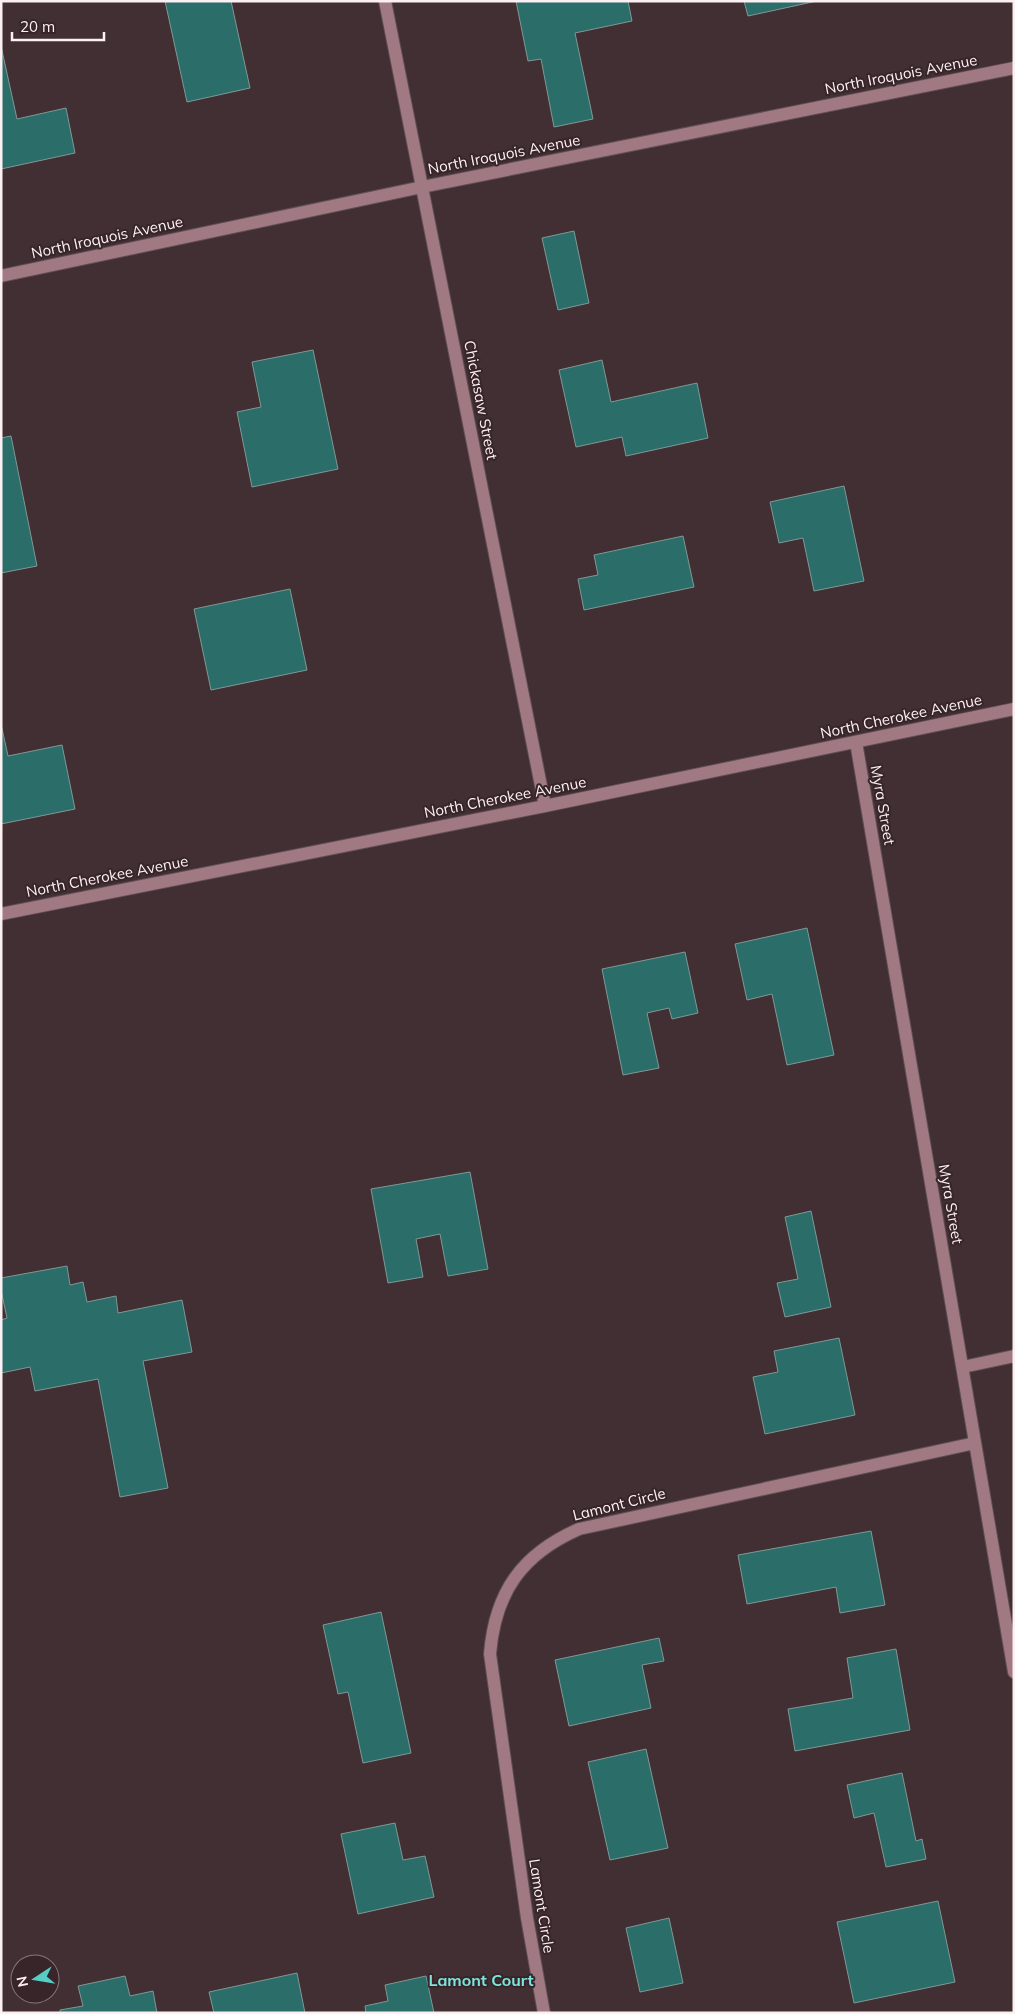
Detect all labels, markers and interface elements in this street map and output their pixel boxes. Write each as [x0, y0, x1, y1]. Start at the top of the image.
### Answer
scale bar [12, 10, 105, 42]
text: 20 m [20, 17, 55, 36]
street label: North Iroquois Avenue [823, 50, 979, 98]
street label: North Iroquois Avenue [426, 130, 582, 178]
street label: North Iroquois Avenue [29, 212, 185, 262]
street label: Chickasaw Street [460, 339, 502, 461]
street label: North Cherokee Avenue [818, 690, 984, 742]
street label: Myra Street [867, 764, 899, 846]
street label: North Cherokee Avenue [422, 772, 588, 822]
street label: North Cherokee Avenue [24, 851, 190, 901]
street label: Myra Street [935, 1163, 967, 1245]
street label: Lamont Circle [571, 1483, 667, 1525]
street label: Lamont Circle [525, 1857, 559, 1955]
north arrow [10, 1954, 60, 2004]
district label: Lamont Court [428, 1970, 534, 1990]
text: N [12, 1975, 32, 1989]

